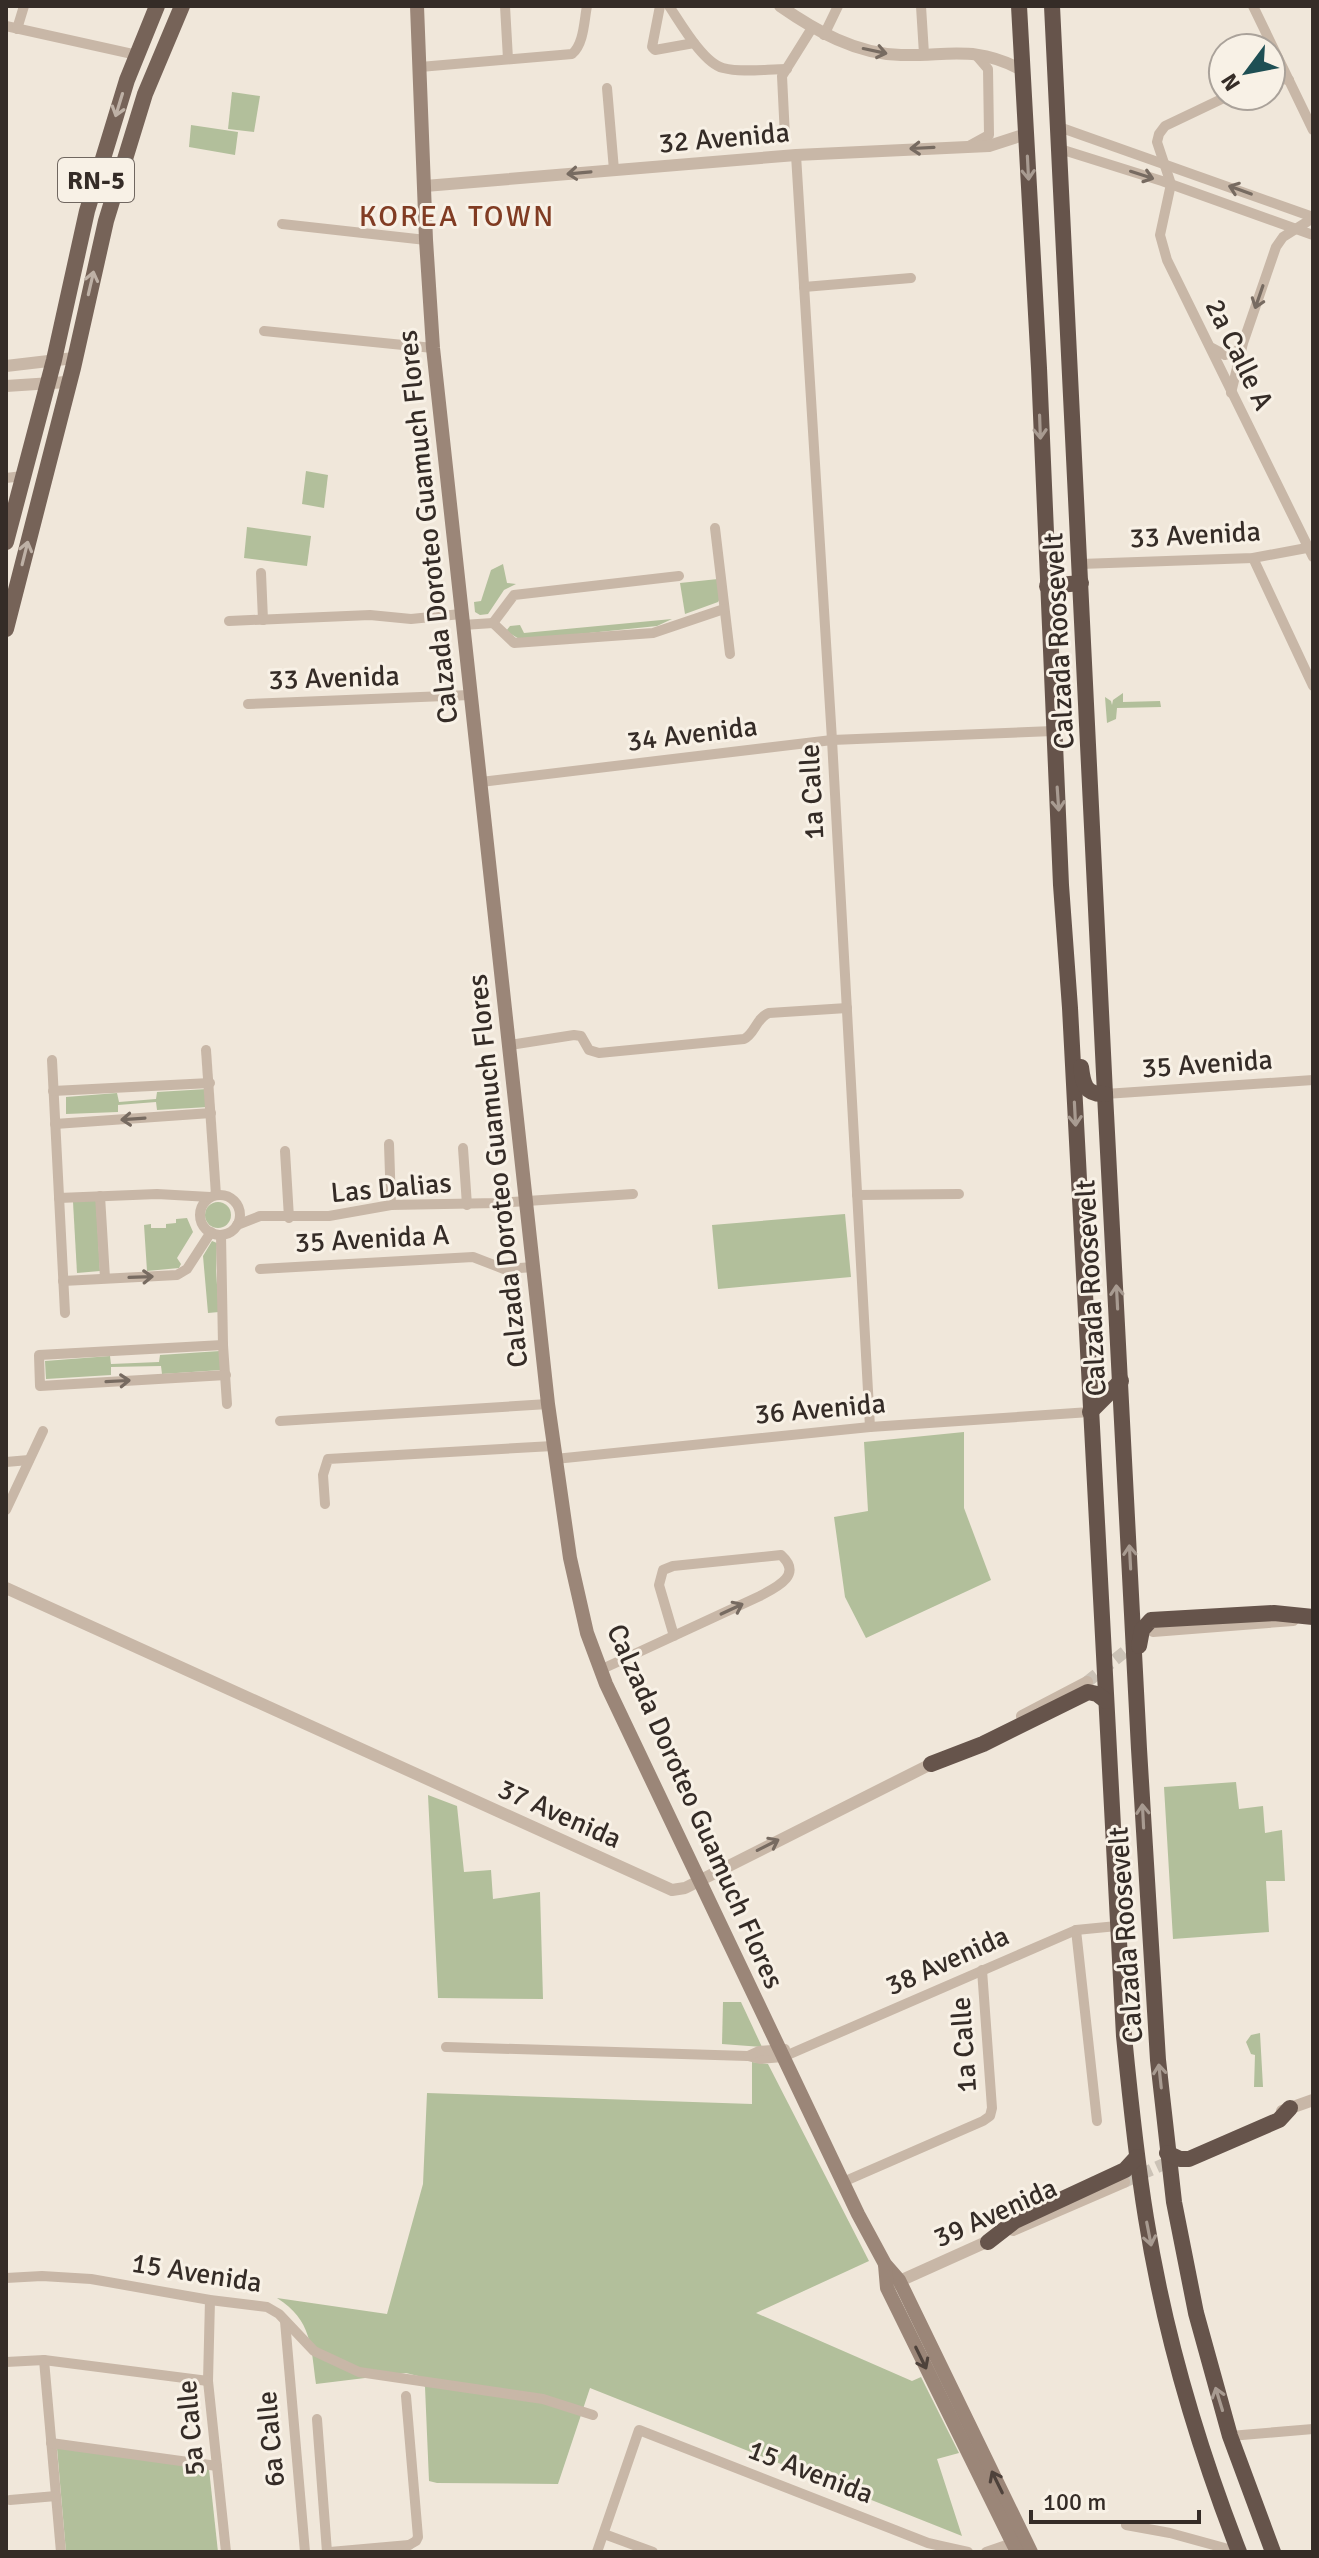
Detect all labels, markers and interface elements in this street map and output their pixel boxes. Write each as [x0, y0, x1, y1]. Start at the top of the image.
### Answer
north arrow [1207, 32, 1287, 112]
one-way arrow [862, 44, 887, 59]
text: N [1215, 69, 1246, 96]
one-way arrow [111, 91, 126, 117]
street label: 32 Avenida [657, 115, 791, 161]
one-way arrow [909, 141, 936, 156]
one-way arrow [1020, 154, 1035, 181]
road number: RN-5 [58, 158, 134, 202]
one-way arrow [566, 166, 593, 181]
one-way arrow [1129, 168, 1154, 183]
one-way arrow [1228, 182, 1253, 196]
district label: KOREA TOWN [359, 198, 555, 235]
one-way arrow [85, 270, 100, 296]
one-way arrow [1251, 284, 1266, 309]
street label: 2a Calle A [1198, 293, 1281, 416]
street label: Calzada Doroteo Guamuch Flores [390, 329, 466, 725]
one-way arrow [1033, 413, 1048, 440]
street label: 33 Avenida [1129, 515, 1262, 555]
street label: Calzada Roosevelt [1036, 532, 1082, 750]
one-way arrow [18, 541, 33, 567]
street label: 33 Avenida [268, 659, 400, 697]
street label: 34 Avenida [625, 709, 759, 759]
street label: 1a Calle [793, 743, 831, 841]
one-way arrow [1050, 785, 1065, 812]
street label: Calzada Doroteo Guamuch Flores [460, 973, 536, 1369]
street label: 35 Avenida [1140, 1042, 1274, 1086]
one-way arrow [1068, 1100, 1083, 1127]
one-way arrow [120, 1112, 147, 1127]
street label: Las Dalias [329, 1166, 453, 1210]
street label: Calzada Roosevelt [1068, 1179, 1114, 1397]
street label: 35 Avenida A [294, 1218, 450, 1260]
one-way arrow [127, 1269, 154, 1284]
one-way arrow [1109, 1284, 1124, 1311]
one-way arrow [104, 1374, 131, 1389]
street label: 36 Avenida [753, 1386, 887, 1432]
one-way arrow [1122, 1544, 1137, 1571]
one-way arrow [720, 1601, 744, 1616]
street label: Calzada Doroteo Guamuch Flores [599, 1619, 791, 1994]
street label: 37 Avenida [493, 1772, 627, 1856]
one-way arrow [1135, 1803, 1150, 1830]
street label: Calzada Roosevelt [1101, 1825, 1151, 2044]
one-way arrow [756, 1837, 780, 1852]
street label: 38 Avenida [880, 1919, 1014, 2003]
street label: 1a Calle [944, 1996, 984, 2094]
one-way arrow [1152, 2063, 1167, 2090]
street label: 39 Avenida [928, 2171, 1062, 2255]
one-way arrow [1142, 2221, 1157, 2246]
street label: 15 Avenida [129, 2246, 264, 2300]
one-way arrow [914, 2345, 929, 2369]
street label: 5a Calle [170, 2378, 212, 2477]
one-way arrow [1211, 2387, 1226, 2413]
street label: 6a Calle [250, 2389, 292, 2488]
street label: 15 Avenida [743, 2433, 878, 2511]
one-way arrow [989, 2470, 1004, 2494]
scale bar [1031, 2474, 1199, 2524]
text: 100 m [1043, 2487, 1106, 2517]

